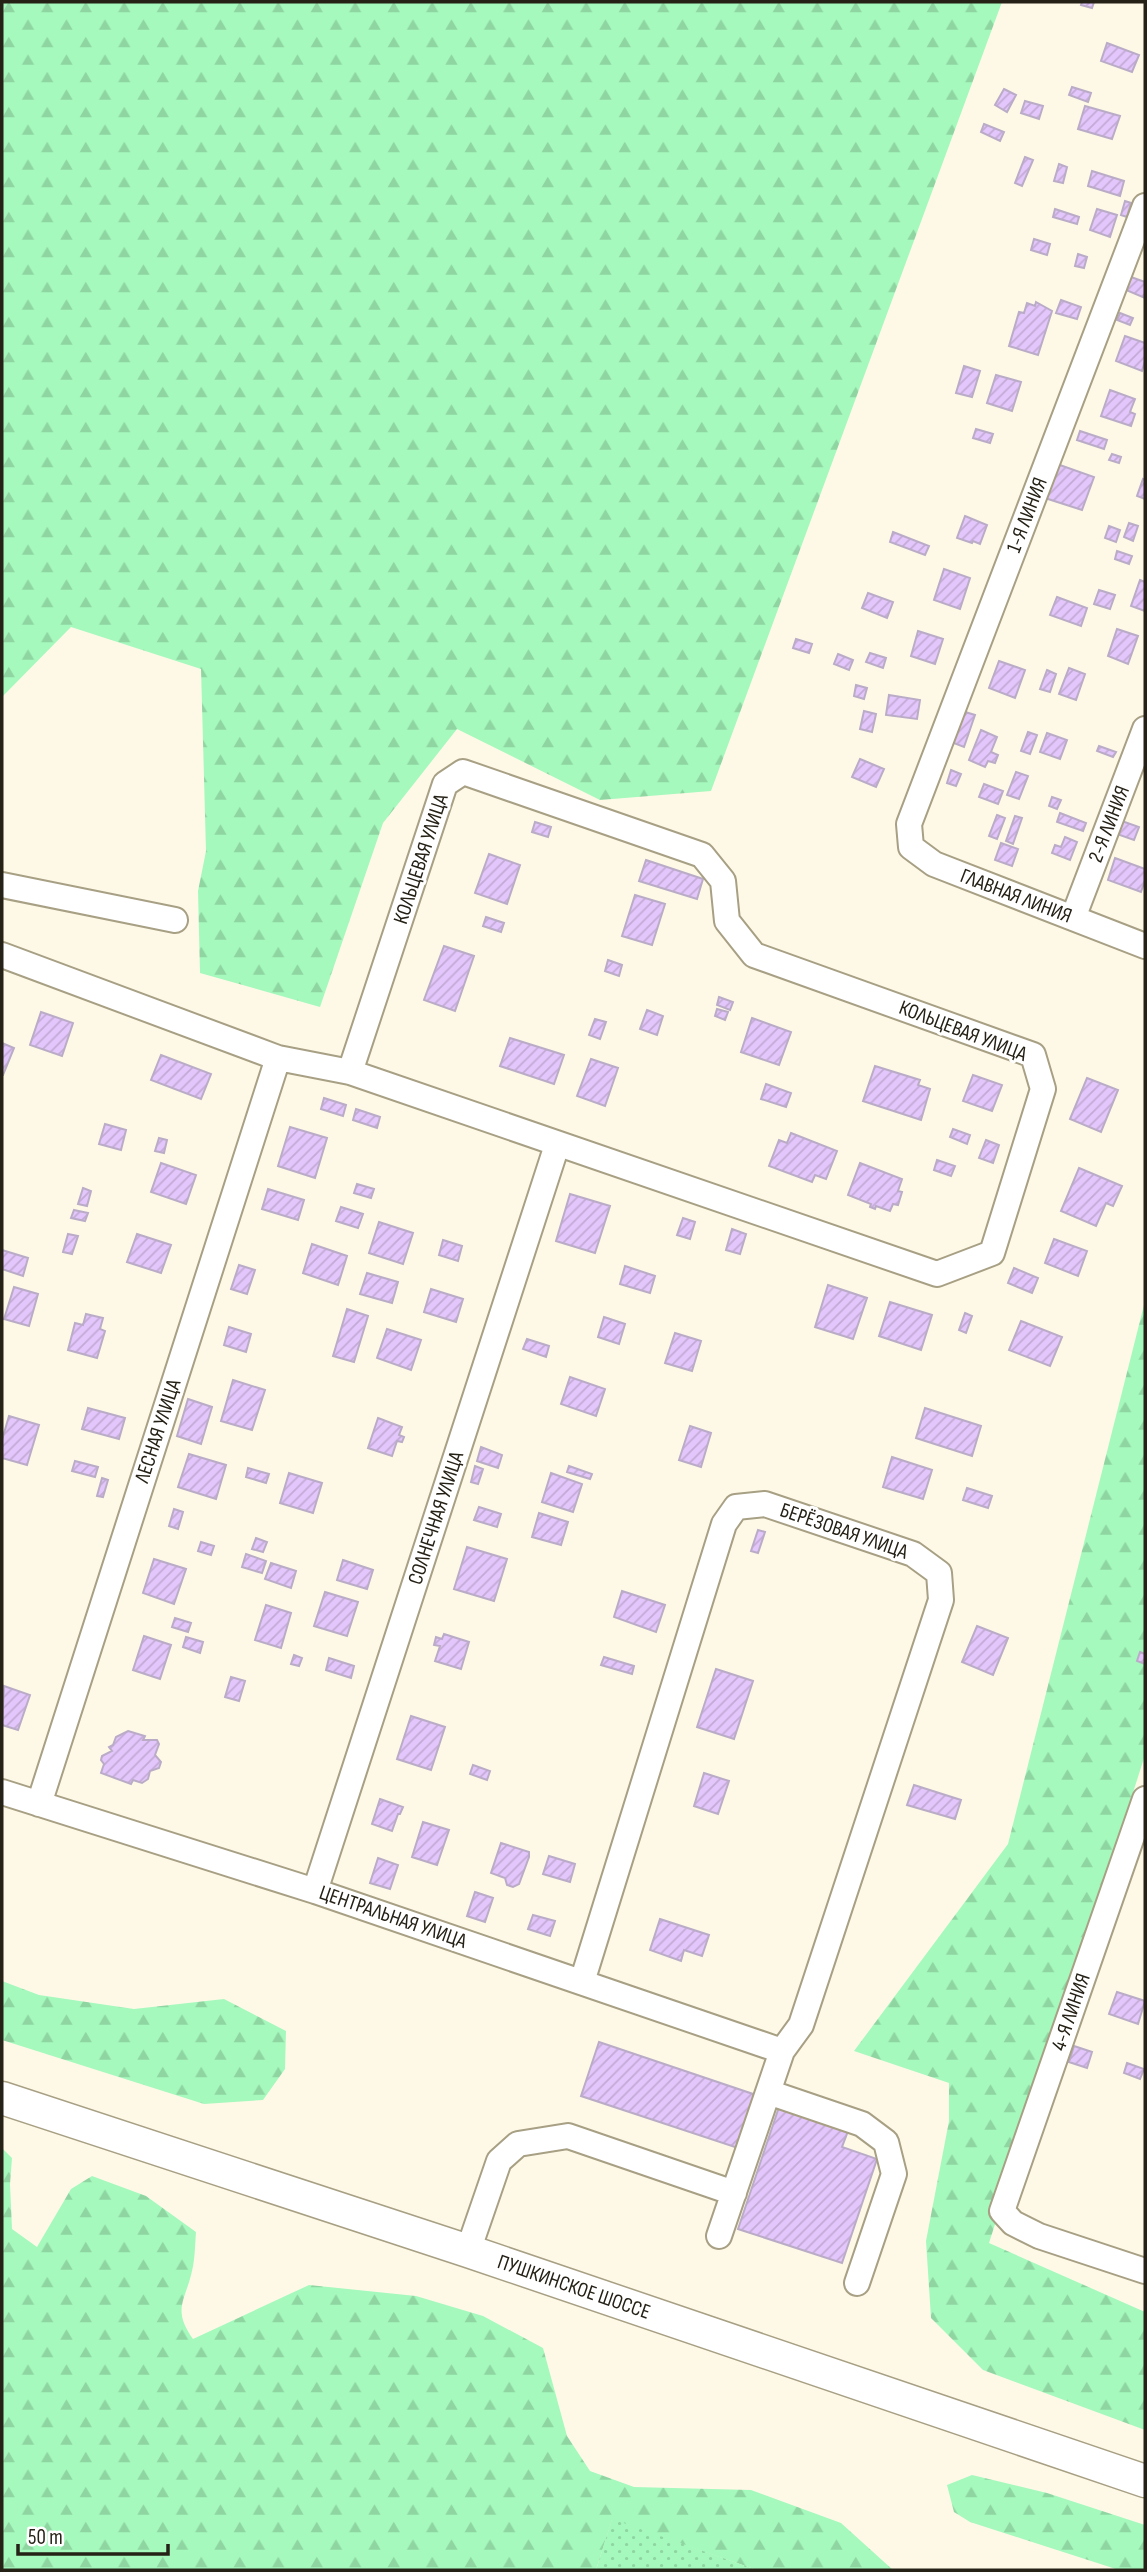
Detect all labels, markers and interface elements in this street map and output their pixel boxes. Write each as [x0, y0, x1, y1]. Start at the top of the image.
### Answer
street label: 1-Я ЛИНИЯ [1001, 474, 1053, 556]
street label: 2-Я ЛИНИЯ [1083, 782, 1135, 866]
street label: КОЛЬЦЕВАЯ УЛИЦА [388, 790, 454, 927]
street label: ГЛАВНАЯ ЛИНИЯ [957, 863, 1075, 929]
street label: КОЛЬЦЕВАЯ УЛИЦА [895, 995, 1031, 1067]
street label: ЛЕСНАЯ УЛИЦА [129, 1375, 187, 1487]
street label: СОЛНЕЧНАЯ УЛИЦА [403, 1447, 470, 1588]
street label: БЕРЁЗОВАЯ УЛИЦА [777, 1497, 912, 1565]
street label: ЦЕНТРАЛЬНАЯ УЛИЦА [316, 1880, 471, 1954]
street label: 4-Я ЛИНИЯ [1046, 1970, 1096, 2054]
street label: ПУШКИНСКОЕ ШОССЕ [494, 2249, 654, 2325]
scale bar [18, 2512, 168, 2556]
text: 50 m [28, 2525, 63, 2550]

